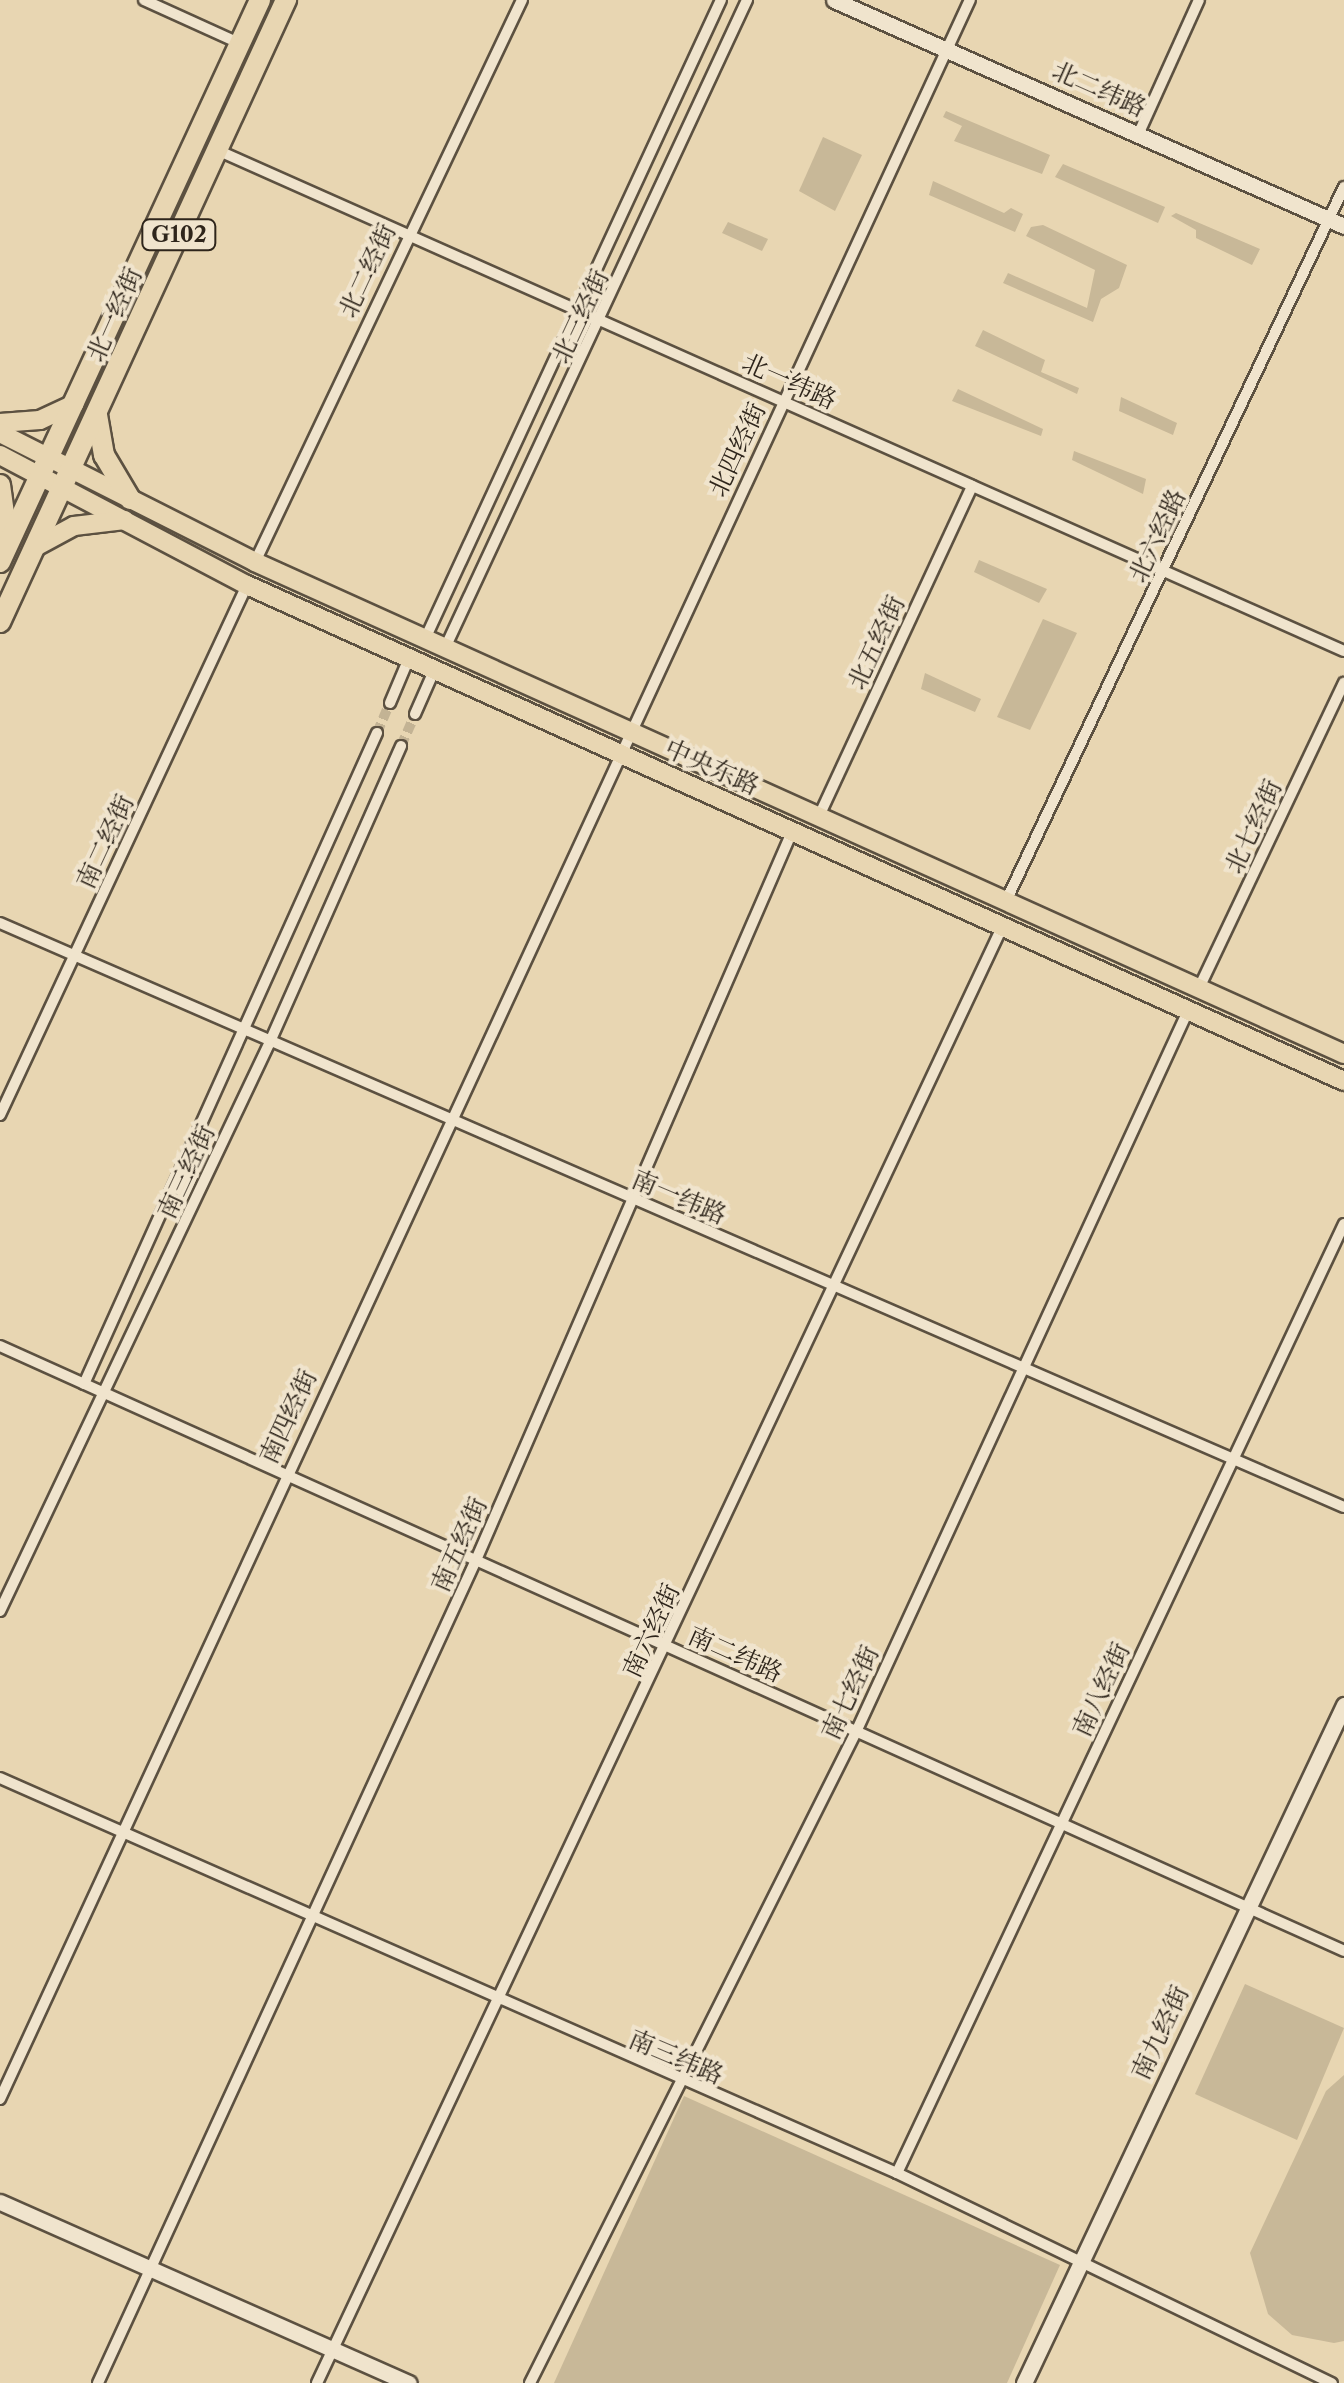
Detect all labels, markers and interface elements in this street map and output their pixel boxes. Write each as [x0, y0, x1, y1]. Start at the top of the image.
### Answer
street label: 北二纬路 [1047, 56, 1151, 124]
road number: G102 [139, 218, 219, 252]
street label: 北二经街 [333, 219, 403, 323]
street label: 北一经街 [81, 263, 149, 367]
street label: 北三经街 [546, 265, 616, 369]
street label: 北一纬路 [737, 348, 841, 416]
street label: 北四经街 [703, 398, 773, 502]
street label: 北六经路 [1123, 484, 1193, 588]
street label: 北五经街 [842, 591, 912, 695]
street label: 中央东路 [660, 734, 764, 802]
street label: 北七经街 [1219, 775, 1289, 879]
street label: 南二经街 [71, 790, 141, 894]
street label: 南三经街 [152, 1120, 222, 1224]
street label: 南一纬路 [627, 1165, 731, 1231]
street label: 南四经街 [254, 1365, 324, 1469]
street label: 南五经街 [426, 1493, 494, 1597]
street label: 南六经街 [617, 1579, 687, 1683]
street label: 南二纬路 [683, 1621, 787, 1689]
street label: 南八经街 [1067, 1638, 1137, 1742]
street label: 南七经街 [816, 1641, 886, 1745]
street label: 南九经街 [1126, 1981, 1196, 2085]
street label: 南三纬路 [624, 2025, 728, 2091]

